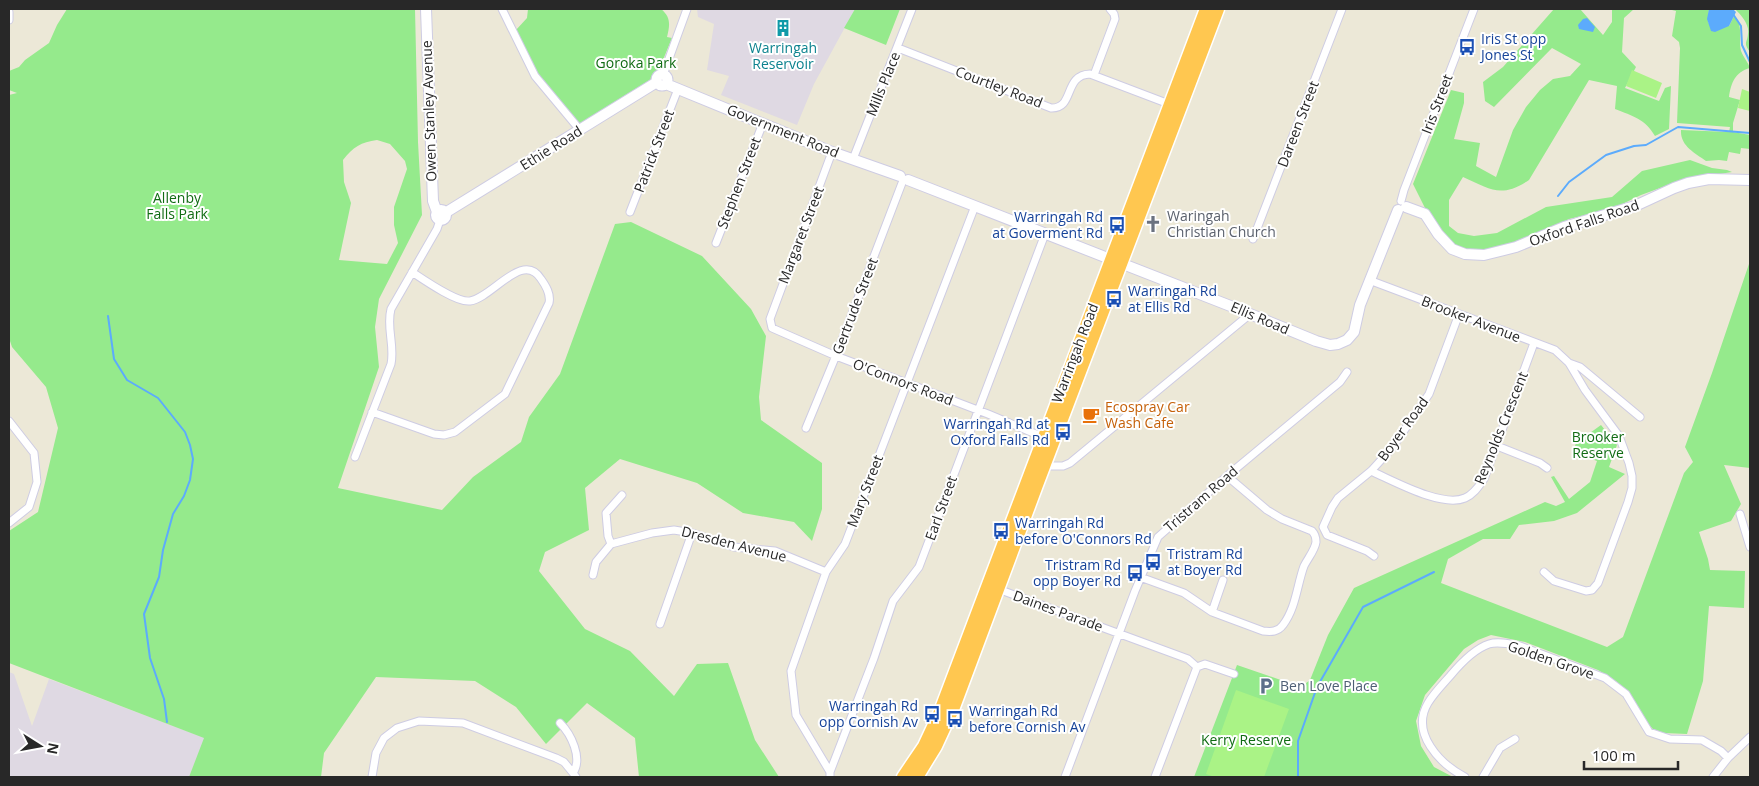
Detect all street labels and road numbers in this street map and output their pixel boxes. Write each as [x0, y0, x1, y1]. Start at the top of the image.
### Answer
street label: Owen Stanley Avenue [417, 40, 440, 182]
street label: Mills Place [861, 49, 904, 119]
street label: Courtley Road [953, 61, 1046, 112]
street label: Iris Street [1416, 71, 1457, 136]
street label: Dareen Street [1272, 78, 1323, 170]
street label: Government Road [724, 99, 842, 162]
street label: Patrick Street [629, 107, 678, 195]
street label: Ethie Road [516, 121, 585, 174]
street label: Stephen Street [712, 134, 765, 231]
street label: Margaret Street [773, 183, 828, 286]
street label: Oxford Falls Road [1526, 195, 1641, 250]
street label: Gertrude Street [827, 255, 882, 357]
street label: Brooker Avenue [1419, 291, 1524, 346]
street label: Ellis Road [1228, 297, 1292, 338]
street label: Warringah Road [1047, 300, 1102, 405]
street label: O'Connors Road [850, 354, 956, 409]
street label: Reynolds Crescent [1469, 369, 1532, 487]
street label: Boyer Road [1373, 393, 1432, 465]
street label: Mary Street [842, 452, 887, 530]
street label: Tristram Road [1160, 461, 1242, 536]
street label: Earl Street [920, 473, 961, 543]
street label: Dresden Avenue [680, 521, 789, 566]
street label: Daines Parade [1011, 585, 1106, 636]
street label: Golden Grove [1506, 636, 1597, 683]

